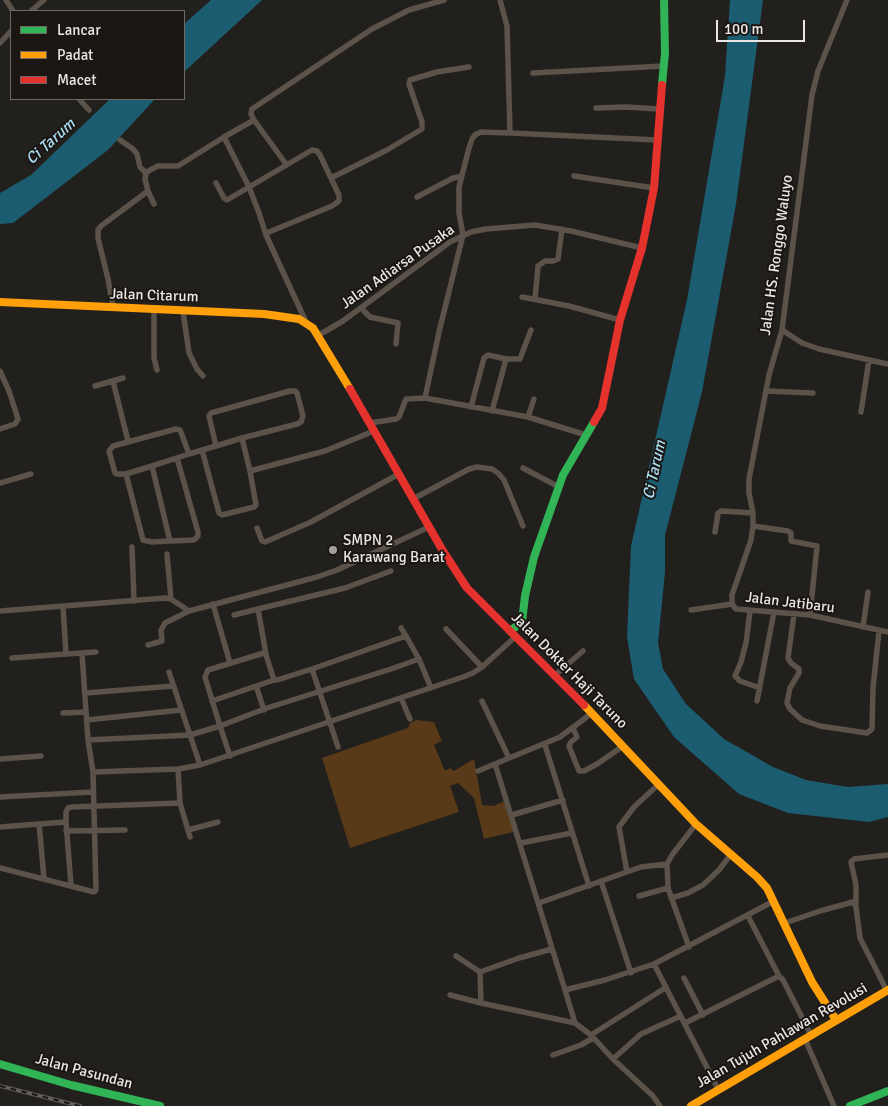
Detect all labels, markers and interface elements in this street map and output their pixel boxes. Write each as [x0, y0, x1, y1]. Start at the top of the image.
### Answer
legend [10, 10, 185, 100]
scale bar [718, 10, 807, 42]
text: 100 m [724, 20, 764, 38]
text: Lancar [57, 21, 101, 39]
text: Padat [57, 46, 93, 64]
text: Macet [57, 71, 96, 89]
water label: Ci Tarum [22, 115, 80, 169]
street label: Jalan HS. Ronggo Waluyo [757, 174, 797, 336]
street label: Jalan Adiarsa Pusaka [338, 221, 458, 313]
street label: Jalan Citarum [109, 285, 199, 307]
water label: Ci Tarum [639, 439, 671, 501]
place label: SMPN 2 Karawang Barat [343, 532, 445, 567]
marker: SMPN 2 Karawang Barat [327, 544, 339, 556]
street label: Jalan Jatibaru [744, 589, 836, 617]
street label: Jalan Dokter Haji Taruno [507, 609, 631, 733]
street label: Jalan Tujuh Pahlawan Revolusi [693, 979, 871, 1093]
street label: Jalan Pasundan [33, 1050, 135, 1094]

